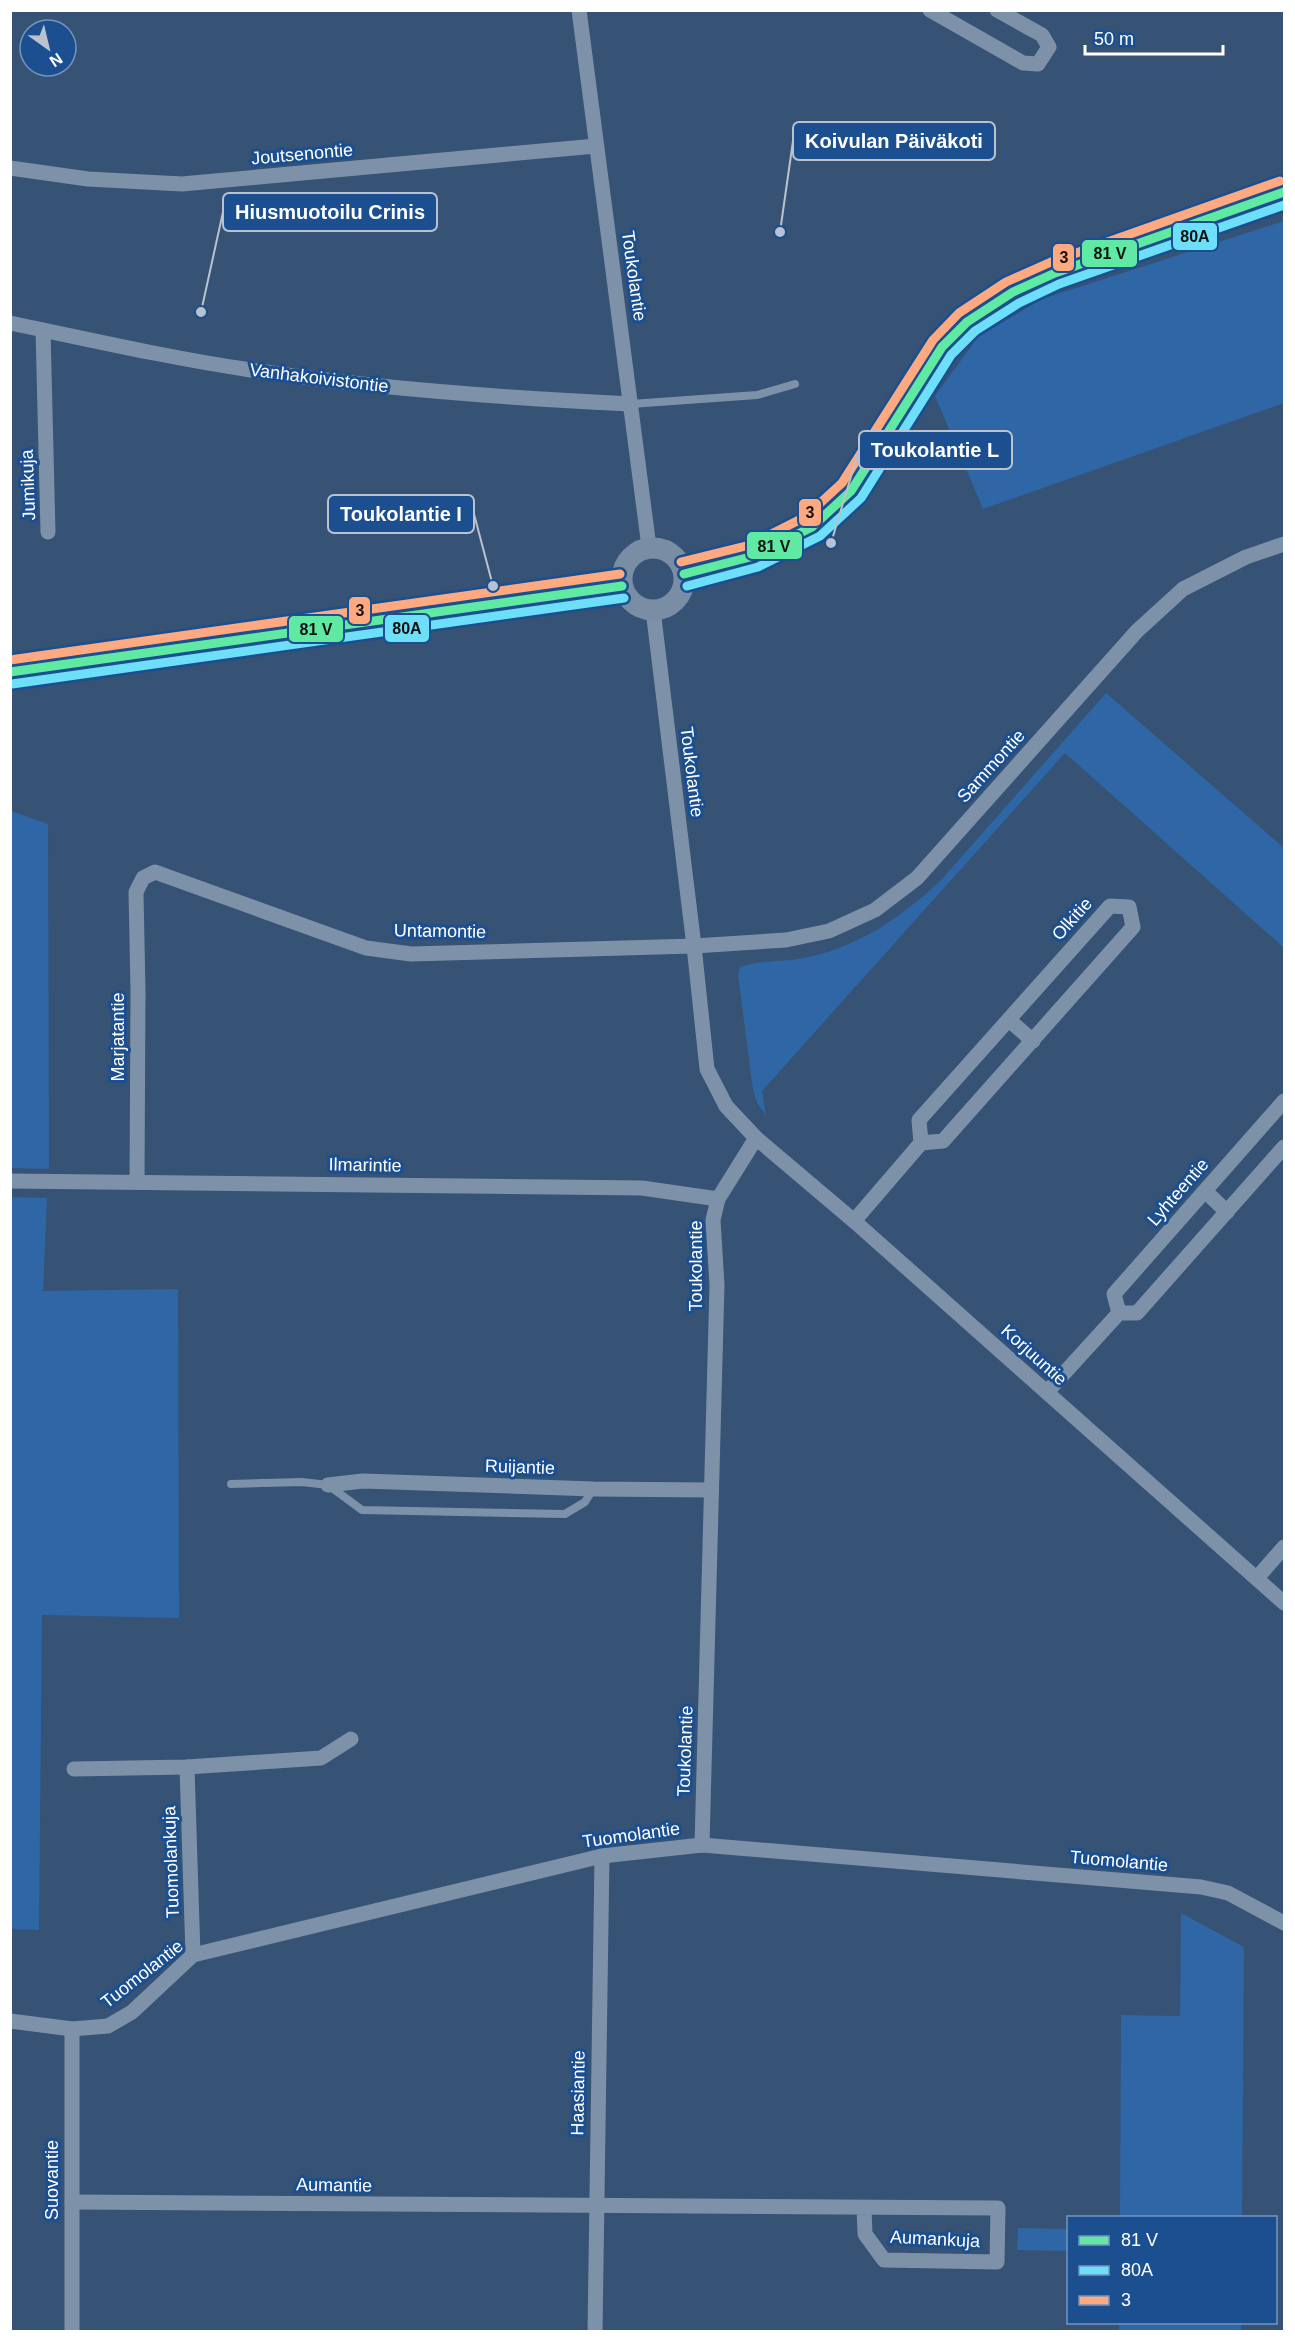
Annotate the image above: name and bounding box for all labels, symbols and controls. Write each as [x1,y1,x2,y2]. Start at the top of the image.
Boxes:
north arrow [18,18,78,78]
scale bar [1085,18,1223,56]
text: 50 m [1094,29,1134,49]
text: N [47,50,66,70]
callout: Koivulan Päiväkoti [793,122,995,160]
text: Koivulan Päiväkoti [805,130,983,152]
street label: Joutsenontie [250,140,354,168]
callout: Hiusmuotoilu Crinis [223,193,437,231]
text: Hiusmuotoilu Crinis [235,201,425,223]
line badge: 80A [1172,222,1218,251]
text: 80A [1180,228,1210,245]
street label: Toukolantie [618,230,650,322]
line badge: 81 V [1081,239,1138,268]
line badge: 3 [1052,243,1075,272]
text: 81 V [1094,245,1127,262]
text: 3 [1060,249,1069,266]
street label: Vanhakoivistontie [248,360,390,396]
callout: Toukolantie L [859,431,1012,469]
text: Toukolantie L [871,439,999,461]
street label: Jumikuja [17,448,39,521]
callout: Toukolantie I [328,495,474,533]
line badge: 3 [798,498,822,527]
text: Toukolantie I [340,503,462,525]
text: 3 [806,504,815,521]
line badge: 81 V [746,531,803,560]
text: 81 V [758,538,791,555]
line badge: 3 [348,596,371,625]
text: 3 [356,602,365,619]
line badge: 80A [384,614,430,643]
line badge: 81 V [288,615,344,643]
text: 80A [392,620,422,637]
text: 81 V [300,621,333,638]
street label: Sammontie [953,725,1029,807]
street label: Toukolantie [677,726,707,818]
street label: Olkitie [1048,894,1096,944]
street label: Untamontie [394,920,486,942]
street label: Marjatantie [108,992,128,1082]
street label: Ilmarintie [328,1154,402,1176]
street label: Lyhteentie [1143,1154,1213,1230]
street label: Toukolantie [686,1220,706,1312]
street label: Korjuuntie [997,1320,1071,1390]
street label: Ruijantie [485,1456,555,1478]
street label: Toukolantie [673,1705,697,1797]
street label: Tuomolankuja [159,1805,183,1919]
street label: Tuomolantie [581,1818,681,1852]
street label: Tuomolantie [1069,1847,1169,1875]
street label: Tuomolantie [97,1936,187,2012]
street label: Haasiantie [567,2050,589,2136]
street label: Suovantie [42,2140,62,2220]
street label: Aumantie [296,2174,372,2196]
legend [1067,2216,1277,2324]
street label: Aumankuja [890,2227,981,2251]
text: 81 V [1121,2230,1158,2250]
text: 80A [1121,2260,1153,2280]
text: 3 [1121,2290,1131,2310]

